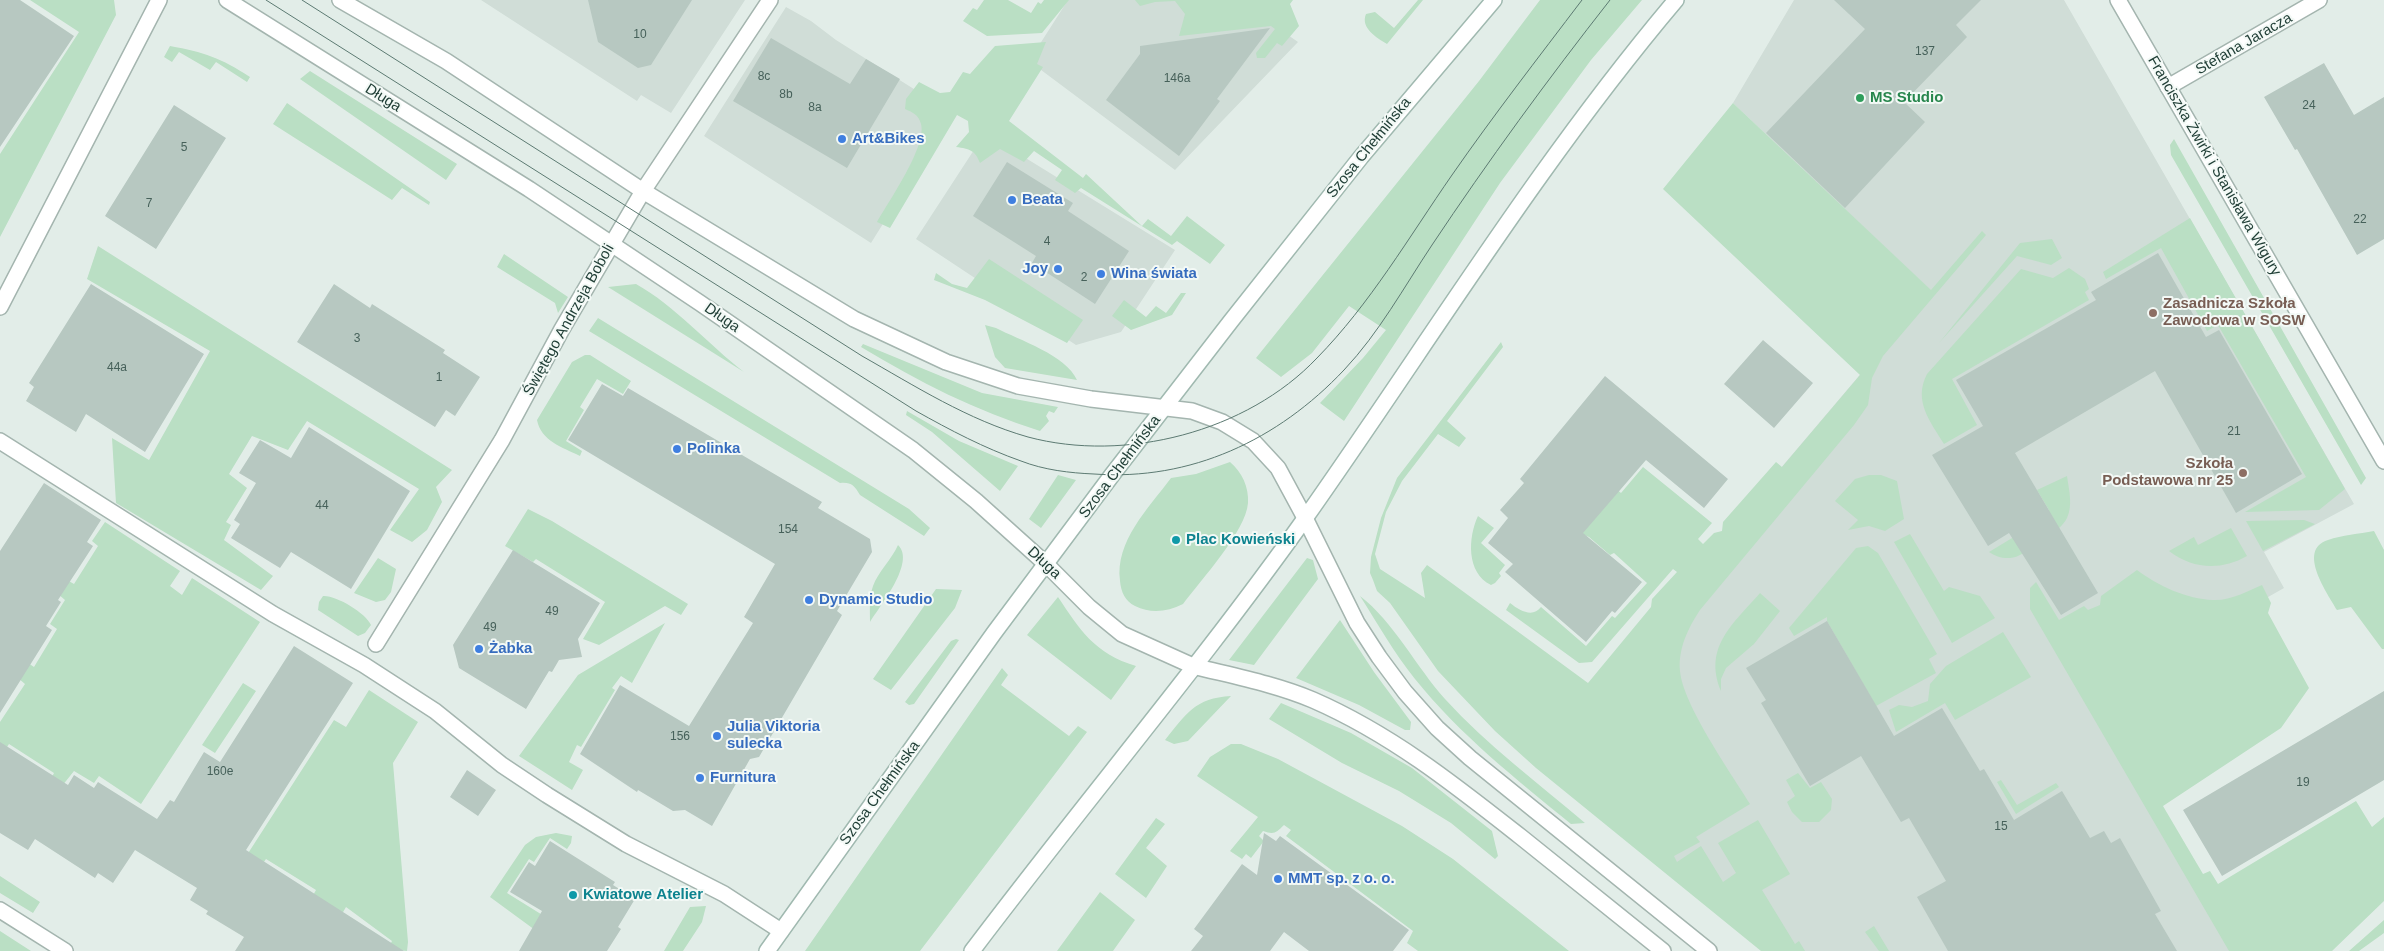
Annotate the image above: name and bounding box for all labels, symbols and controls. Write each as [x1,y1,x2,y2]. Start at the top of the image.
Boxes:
street label: Stefana Jaracza [2193,9,2295,79]
house number: 10 [633,28,647,42]
house number: 137 [1915,45,1935,59]
street label: Franciszka Żwirki i Stanisława Wigury [2143,53,2285,279]
house number: 8c [758,70,770,84]
house number: 146a [1164,72,1190,86]
street label: Długa [362,80,404,116]
house number: 8b [779,88,793,102]
place label: MS Studio [1870,89,1943,107]
marker: MS Studio [1854,92,1866,104]
street label: Szosa Chełmińska [1323,94,1415,202]
house number: 24 [2302,99,2316,113]
house number: 8a [808,101,822,115]
place label: Art&Bikes [852,130,925,148]
marker: Art&Bikes [836,133,848,145]
house number: 5 [181,141,187,155]
place label: Beata [1022,191,1063,209]
marker: Beata [1006,194,1018,206]
house number: 7 [146,197,152,211]
house number: 22 [2353,213,2367,227]
house number: 4 [1044,235,1050,249]
street label: Świętego Andrzeja Boboli [520,241,618,399]
place label: Joy [1022,260,1048,278]
marker: Joy [1052,263,1064,275]
place label: Wina świata [1111,265,1197,283]
marker: Wina świata [1095,268,1107,280]
house number: 2 [1081,271,1087,285]
place label: Zasadnicza Szkoła Zawodowa w SOSW [2163,295,2306,330]
street label: Długa [701,299,743,337]
marker: Zasadnicza Szkoła Zawodowa w SOSW [2147,307,2159,319]
house number: 3 [354,332,360,346]
house number: 44a [107,361,127,375]
house number: 1 [436,371,442,385]
street label: Szosa Chełmińska [1075,412,1165,522]
house number: 21 [2227,425,2241,439]
place label: Polinka [687,440,740,458]
marker: Polinka [671,443,683,455]
place label: Szkoła Podstawowa nr 25 [2102,455,2233,490]
marker: Szkoła Podstawowa nr 25 [2237,467,2249,479]
house number: 44 [315,499,329,513]
house number: 154 [778,523,798,537]
place label: Plac Kowieński [1186,531,1295,549]
marker: Plac Kowieński [1170,534,1182,546]
street label: Długa [1024,543,1064,583]
place label: Dynamic Studio [819,591,932,609]
marker: Dynamic Studio [803,594,815,606]
house number: 49 [545,605,559,619]
house number: 49 [483,621,497,635]
place label: Żabka [489,640,532,658]
marker: Żabka [473,643,485,655]
place label: Julia Viktoria sulecka [727,718,820,753]
house number: 156 [670,730,690,744]
marker: Julia Viktoria sulecka [711,730,723,742]
street label: Szosa Chełmińska [836,737,924,849]
house number: 160e [207,765,233,779]
place label: Furnitura [710,769,776,787]
marker: Furnitura [694,772,706,784]
house number: 19 [2296,776,2310,790]
house number: 15 [1994,820,2008,834]
place label: MMT sp. z o. o. [1288,870,1395,888]
marker: MMT sp. z o. o. [1272,873,1284,885]
place label: Kwiatowe Atelier [583,886,703,904]
marker: Kwiatowe Atelier [567,889,579,901]

